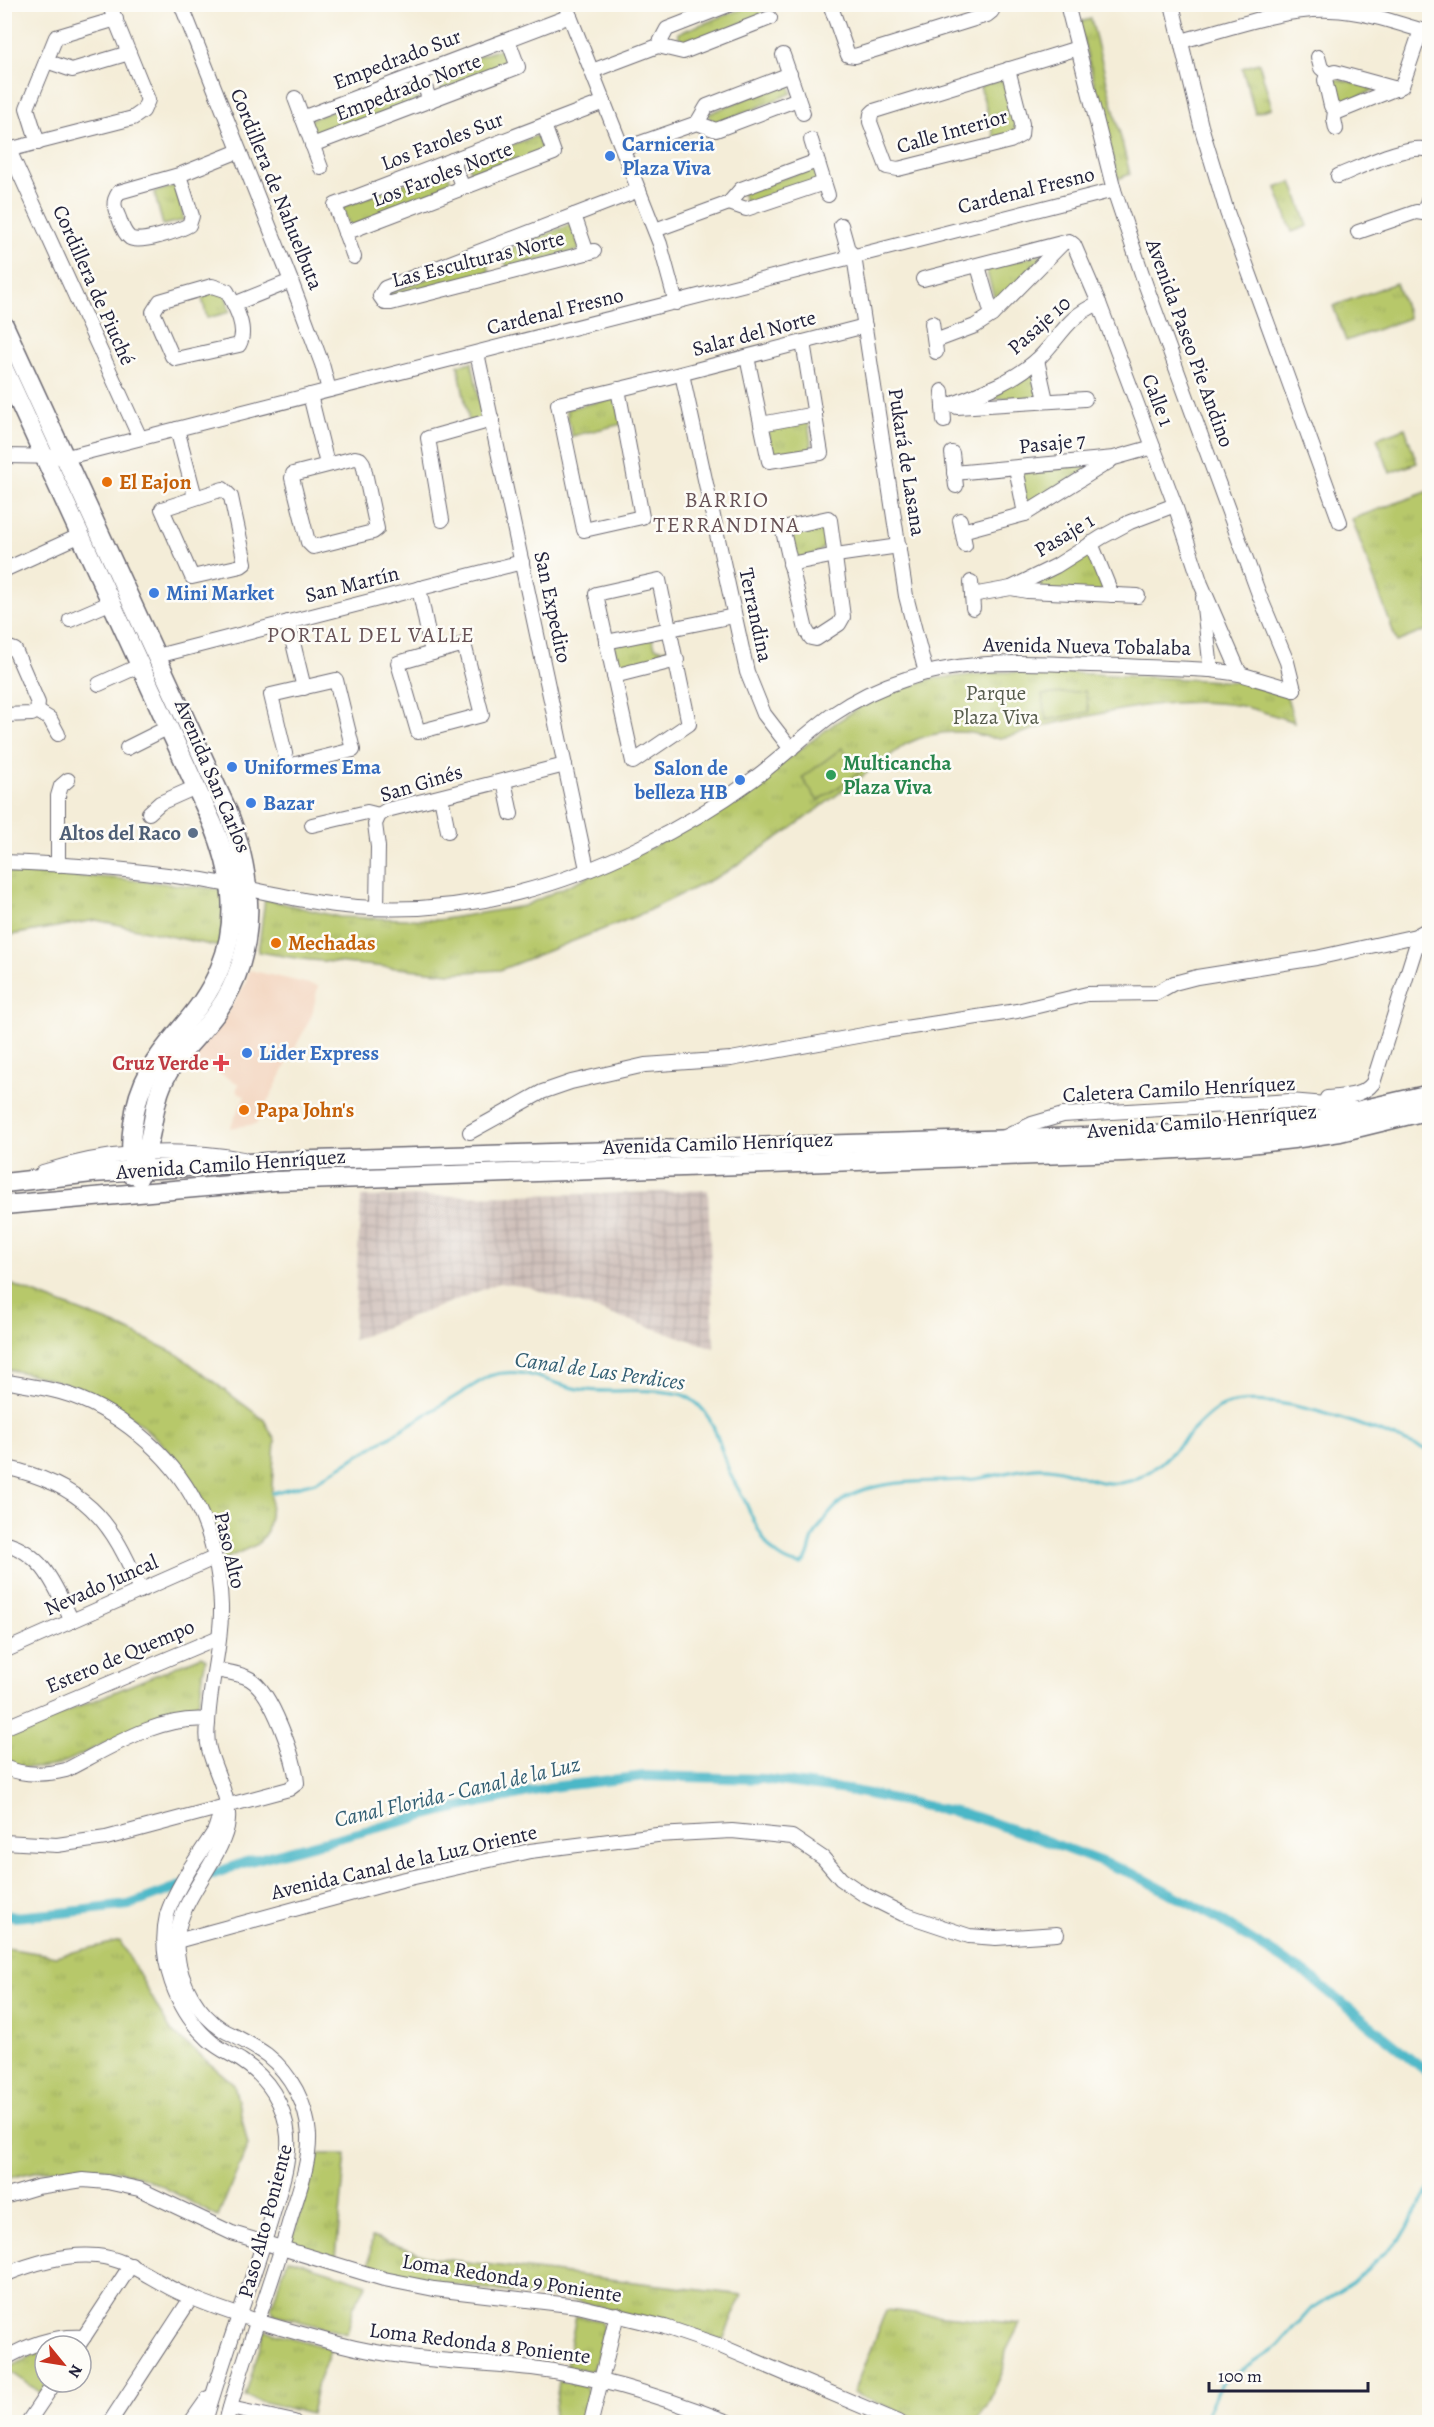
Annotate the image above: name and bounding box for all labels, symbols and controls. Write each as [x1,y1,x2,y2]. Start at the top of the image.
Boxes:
street label: Empedrado Sur [329,22,465,96]
street label: Empedrado Norte [331,46,485,128]
street label: Cordillera de Nahuelbuta [224,84,330,294]
street label: Calle Interior [893,102,1011,160]
street label: Los Faroles Sur [377,105,507,177]
place label: Carniceria Plaza Viva [622,130,716,182]
street label: Los Faroles Norte [368,134,516,214]
marker: Carniceria Plaza Viva [603,149,617,163]
street label: Cardenal Fresno [955,159,1097,221]
street label: Cordillera de Piuché [46,200,142,370]
street label: Las Esculturas Norte [389,224,567,294]
street label: Avenida Paseo Pie Andino [1139,234,1241,451]
street label: Cardenal Fresno [484,280,626,342]
street label: Pasaje 10 [1001,289,1077,361]
street label: Salar del Norte [689,303,819,363]
street label: Calle 1 [1135,370,1181,430]
street label: Pukará de Lasana [881,386,933,538]
street label: Pasaje 7 [1017,426,1087,460]
place label: El Eajon [119,468,192,496]
marker: El Eajon [100,475,114,489]
district label: BARRIO TERRANDINA [653,485,801,540]
street label: Pasaje 1 [1029,506,1099,564]
street label: San Expedito [527,549,579,665]
street label: San Martín [302,559,402,609]
street label: Terrandina [732,565,780,665]
place label: Mini Market [166,579,275,607]
marker: Mini Market [147,586,161,600]
district label: PORTAL DEL VALLE [267,620,475,650]
street label: Avenida Nueva Tobalaba [982,630,1192,662]
park label: Parque Plaza Viva [953,679,1040,731]
street label: Avenida San Carlos [168,694,258,857]
place label: Multicancha Plaza Viva [843,749,953,801]
place label: Uniformes Ema [244,753,382,781]
place label: Salon de belleza HB [634,754,728,806]
street label: San Ginés [376,757,466,809]
marker: Uniformes Ema [225,760,239,774]
marker: Multicancha Plaza Viva [824,768,838,782]
marker: Salon de belleza HB [733,773,747,787]
place label: Bazar [263,789,315,817]
marker: Bazar [244,796,258,810]
place label: Altos del Raco [58,819,181,847]
marker: Altos del Raco [186,826,200,840]
place label: Mechadas [288,929,376,957]
marker: Mechadas [269,936,283,950]
place label: Lider Express [259,1039,379,1067]
marker: Lider Express [240,1046,254,1060]
place label: Cruz Verde [112,1049,209,1077]
marker: Cruz Verde [214,1056,228,1070]
street label: Caletera Camilo Henríquez [1062,1069,1296,1109]
place label: Papa John's [256,1096,354,1124]
street label: Avenida Camilo Henríquez [1085,1097,1318,1145]
marker: Papa John's [237,1103,251,1117]
street label: Avenida Camilo Henríquez [601,1125,834,1161]
street label: Avenida Camilo Henríquez [114,1142,347,1186]
water label: Canal de Las Perdices [513,1344,688,1398]
street label: Paso Alto [208,1509,252,1591]
street label: Nevado Juncal [40,1548,162,1622]
street label: Estero de Quempo [41,1612,199,1700]
water label: Canal Florida - Canal de la Luz [331,1749,583,1835]
street label: Avenida Canal de la Luz Oriente [267,1818,540,1906]
street label: Paso Alto Poniente [231,2141,299,2301]
street label: Loma Redonda 9 Poniente [400,2247,624,2309]
street label: Loma Redonda 8 Poniente [368,2316,592,2370]
north arrow [33,2334,93,2394]
scale bar [1209,2355,1368,2393]
text: N [63,2360,88,2382]
text: 100 m [1218,2364,1262,2388]

